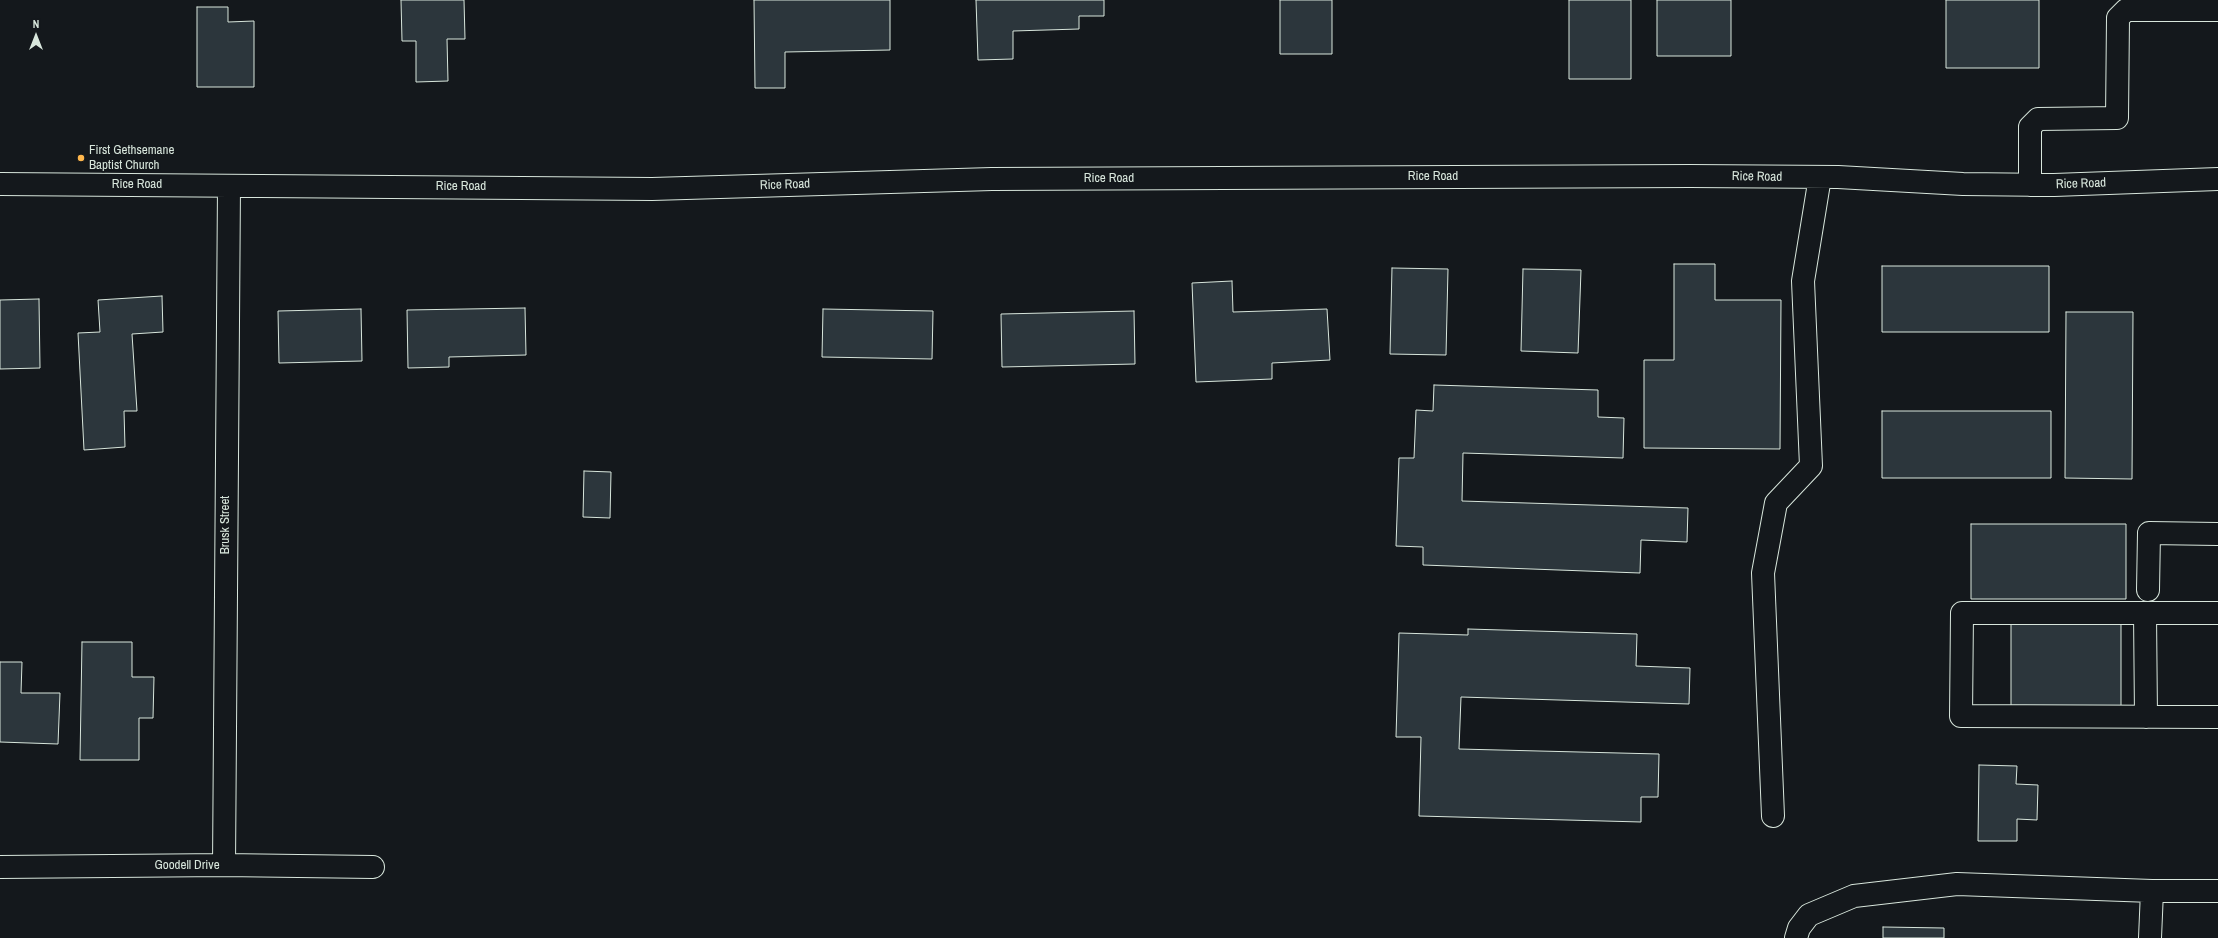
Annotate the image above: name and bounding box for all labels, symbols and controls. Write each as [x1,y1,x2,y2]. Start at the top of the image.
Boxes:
north arrow [16,16,56,56]
text: N [33,17,39,31]
place label: First Gethsemane Baptist Church [89,143,174,174]
marker: First Gethsemane Baptist Church [76,153,86,163]
street label: Rice Road [1408,169,1458,185]
street label: Rice Road [1732,169,1782,185]
street label: Rice Road [1084,171,1134,187]
street label: Rice Road [2056,175,2106,193]
street label: Rice Road [760,176,810,194]
street label: Rice Road [112,177,162,193]
street label: Rice Road [436,179,486,195]
street label: Brusk Street [218,496,234,554]
street label: Goodell Drive [154,858,220,874]

